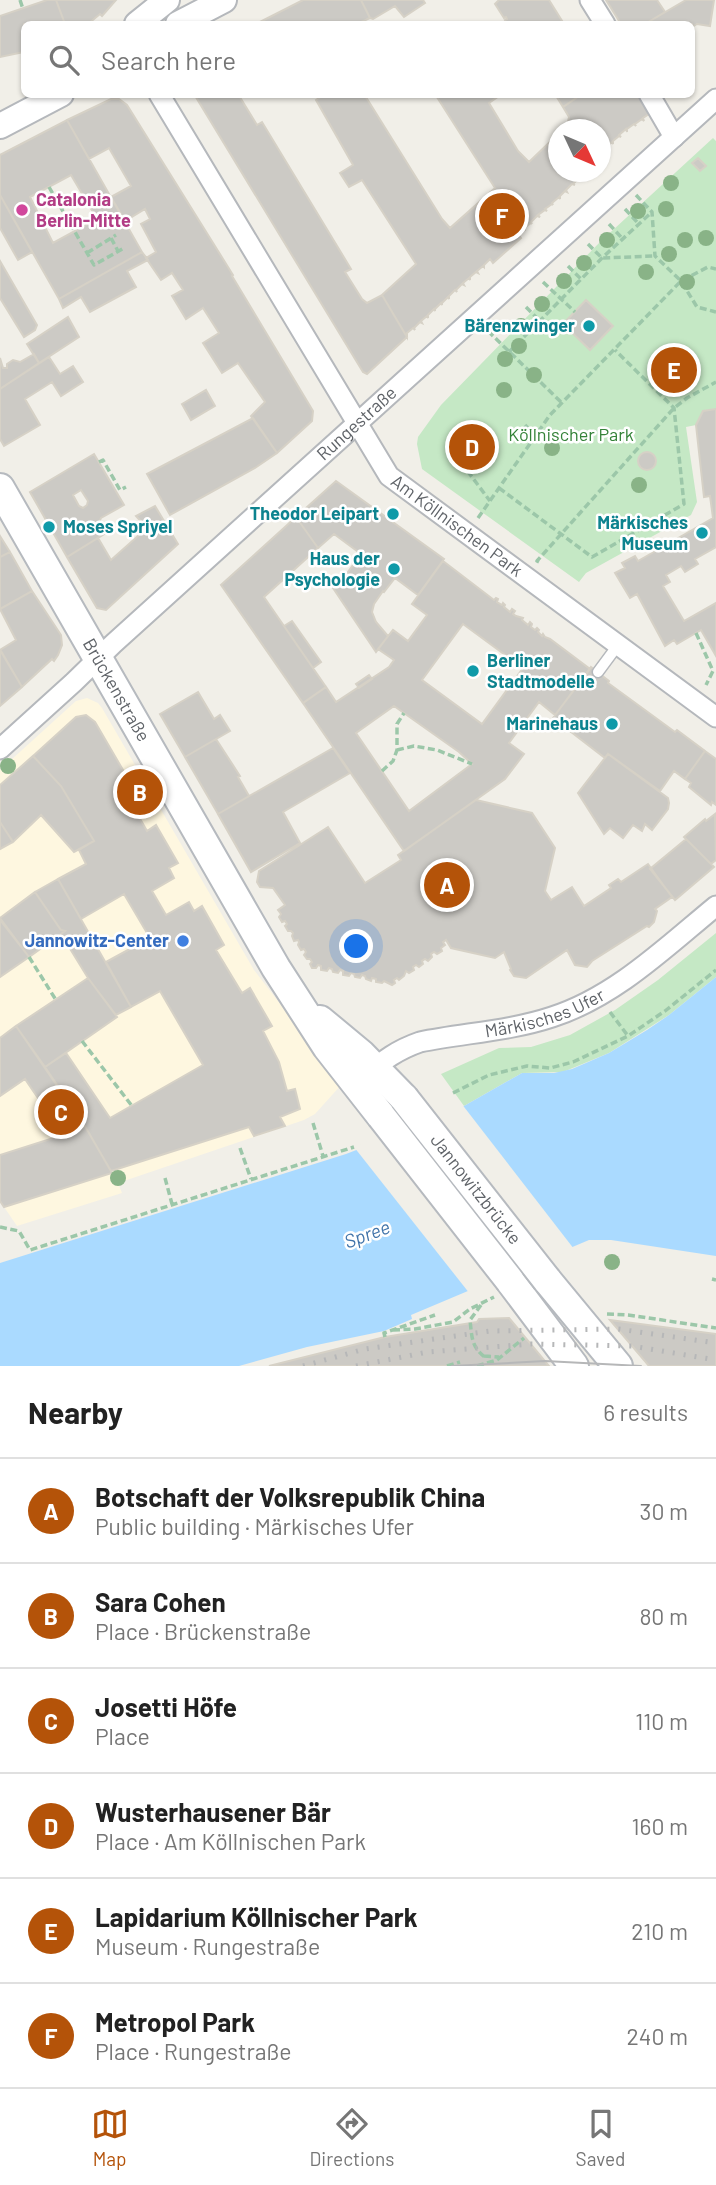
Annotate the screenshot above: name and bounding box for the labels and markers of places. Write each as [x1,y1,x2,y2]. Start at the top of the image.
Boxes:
place label: Catalonia Berlin-Mitte [36,188,131,231]
pin: F [479,190,525,242]
marker: Catalonia Berlin-Mitte [14,202,30,218]
place label: Bärenzwinger [465,314,575,336]
marker: Bärenzwinger [581,318,597,334]
pin: E [651,344,697,396]
pin: D [449,421,495,473]
place label: Theodor Leipart [250,502,379,524]
marker: Theodor Leipart [385,506,401,522]
place label: Märkisches Museum [597,511,688,554]
place label: Moses Spriyel [63,515,172,537]
marker: Moses Spriyel [41,519,57,535]
marker: Märkisches Museum [694,525,710,541]
place label: Haus der Psychologie [284,547,380,590]
marker: Haus der Psychologie [386,561,402,577]
place label: Berliner Stadtmodelle [487,649,595,692]
marker: Berliner Stadtmodelle [465,663,481,679]
place label: Marinehaus [506,712,598,734]
marker: Marinehaus [604,716,620,732]
pin: B [117,766,163,818]
pin: A [424,859,470,911]
place label: Jannowitz-Center [25,929,169,951]
marker: Jannowitz-Center [175,933,191,949]
pin: C [38,1086,84,1138]

